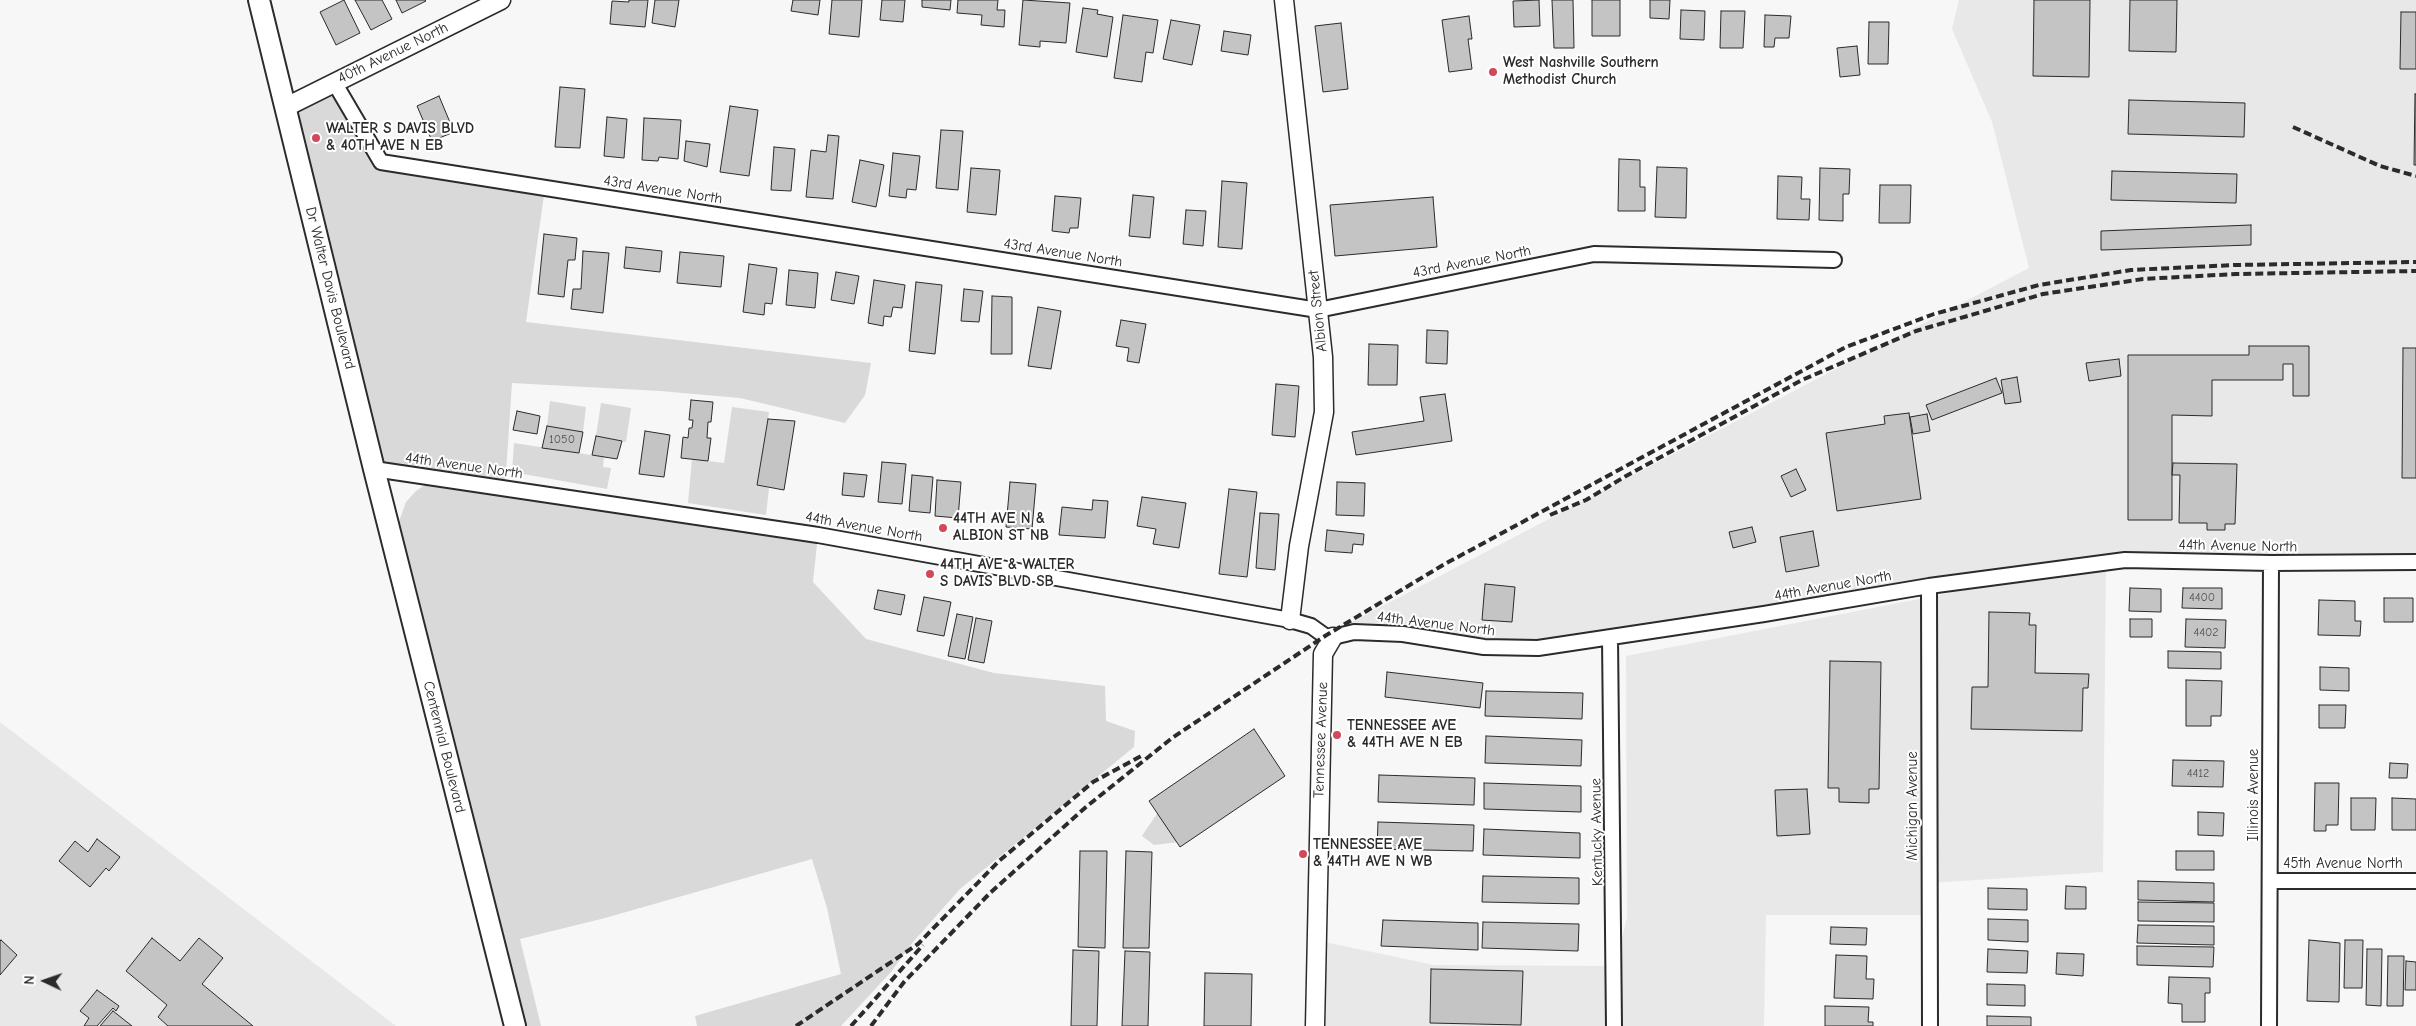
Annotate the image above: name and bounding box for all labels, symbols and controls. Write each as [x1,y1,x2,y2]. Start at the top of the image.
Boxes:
street label: 40th Avenue North [335,18,451,88]
place label: West Nashville Southern Methodist Church [1503,54,1659,89]
marker: West Nashville Southern Methodist Church [1487,66,1499,78]
place label: WALTER S DAVIS BLVD & 40TH AVE N EB [326,120,474,155]
marker: WALTER S DAVIS BLVD & 40TH AVE N EB [310,132,322,144]
street label: 43rd Avenue North [602,172,724,208]
street label: Dr Walter Davis Boulevard [301,205,359,371]
street label: 43rd Avenue North [1002,235,1124,271]
street label: 43rd Avenue North [1411,242,1533,282]
street label: Albion Street [1305,269,1331,353]
house number: 1050 [549,433,575,447]
street label: 44th Avenue North [404,449,524,483]
street label: 44th Avenue North [804,508,924,546]
place label: 44TH AVE N & ALBION ST NB [953,510,1049,545]
marker: 44TH AVE N & ALBION ST NB [937,522,949,534]
street label: 44th Avenue North [2179,536,2297,556]
place label: 44TH AVE & WALTER S DAVIS BLVD SB [940,556,1074,591]
street label: 44th Avenue North [1773,567,1893,605]
marker: 44TH AVE & WALTER S DAVIS BLVD SB [924,568,936,580]
house number: 4400 [2189,591,2215,605]
street label: 44th Avenue North [1376,608,1496,640]
house number: 4402 [2193,626,2219,640]
street label: Centennial Boulevard [419,679,469,815]
street label: Tennessee Avenue [1310,682,1332,798]
place label: TENNESSEE AVE & 44TH AVE N EB [1347,717,1463,752]
marker: TENNESSEE AVE & 44TH AVE N EB [1331,729,1343,741]
street label: Illinois Avenue [2245,749,2263,841]
street label: Michigan Avenue [1904,751,1922,861]
house number: 4412 [2187,767,2209,781]
street label: Kentucky Avenue [1587,778,1607,886]
place label: TENNESSEE AVE & 44TH AVE N WB [1313,836,1432,871]
marker: TENNESSEE AVE & 44TH AVE N WB [1297,848,1309,860]
street label: 45th Avenue North [2283,855,2403,873]
north arrow [20,956,70,1006]
text: N [21,975,38,985]

